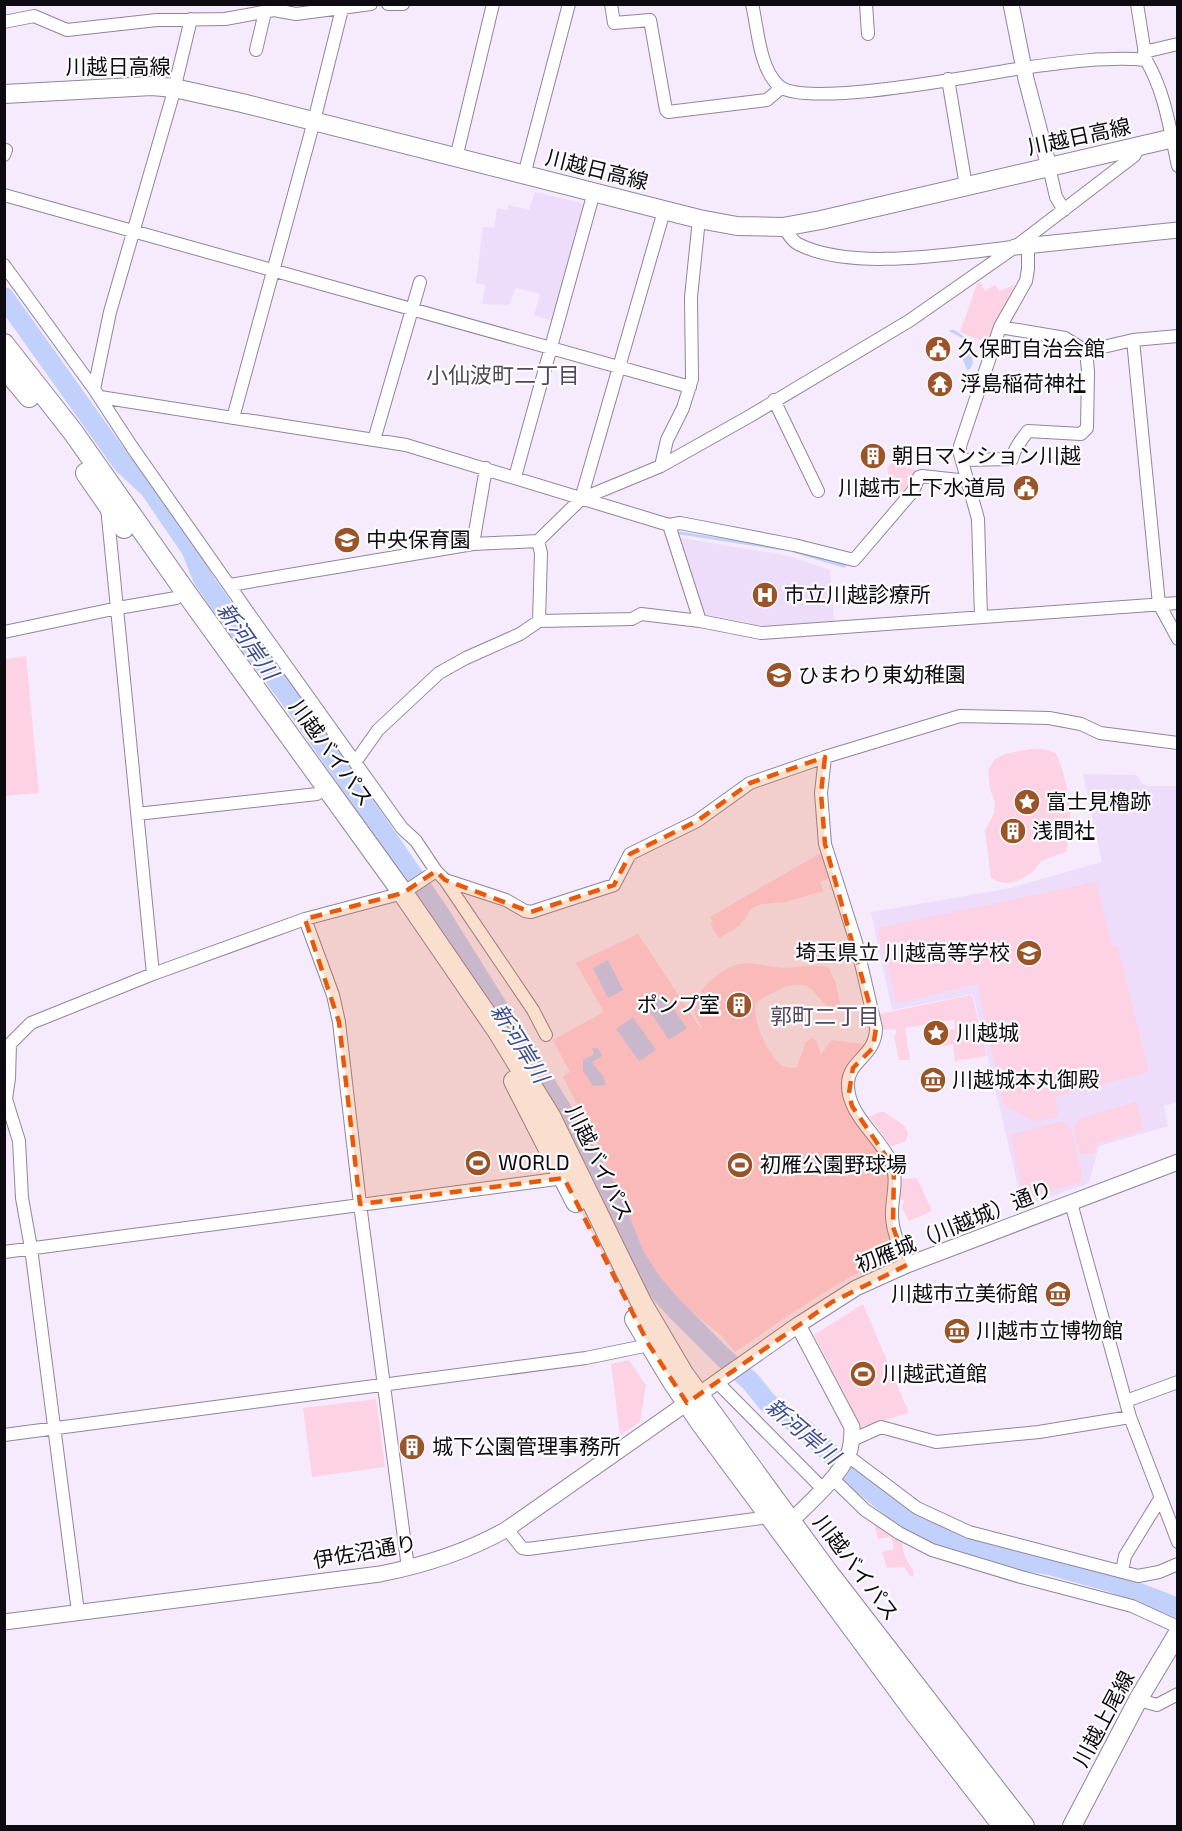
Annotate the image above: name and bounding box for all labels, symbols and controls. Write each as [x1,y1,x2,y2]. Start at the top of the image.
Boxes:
street label: 川越日高線 [66,53,171,78]
street label: 川越日高線 [1025,112,1133,159]
street label: 川越日高線 [543,144,651,193]
public building icon: 久保町自治会館 [923,334,953,364]
place label: 久保町自治会館 [958,335,1105,360]
district label: 小仙波町二丁目 [426,361,580,387]
temple icon: 浮島稲荷神社 [925,369,955,399]
place label: 浮島稲荷神社 [960,370,1086,395]
building icon: 朝日マンション川越 [858,441,888,471]
place label: 朝日マンション川越 [892,442,1081,467]
public building icon: 川越市上下水道局 [1011,473,1041,503]
place label: 川越市上下水道局 [838,474,1006,499]
school or university icon: 中央保育園 [332,525,362,555]
place label: 中央保育園 [366,526,471,551]
hospital icon: 市立川越診療所 [750,580,780,610]
place label: 市立川越診療所 [784,581,931,606]
water label: 新河岸川 [213,597,286,686]
school or university icon: ひまわり東幼稚園 [764,660,794,690]
place label: ひまわり東幼稚園 [798,661,966,686]
street label: 川越バイパス [285,694,379,810]
place icon: 富士見櫓跡 [1012,787,1042,817]
place label: 富士見櫓跡 [1046,788,1151,813]
building icon: 浅間社 [998,816,1028,846]
place label: 浅間社 [1032,817,1095,842]
school or university icon: 埼玉県立 川越高等学校 [1014,938,1044,968]
place label: 埼玉県立 川越高等学校 [795,939,1010,964]
building icon: ポンプ室 [724,990,754,1020]
place label: ポンプ室 [637,991,720,1016]
water label: 新河岸川 [487,998,556,1088]
district label: 郭町二丁目 [770,1002,880,1028]
place icon: 川越城 [921,1018,951,1048]
place label: 川越城 [956,1019,1019,1044]
museum icon: 川越城本丸御殿 [918,1065,948,1095]
place label: 川越城本丸御殿 [952,1066,1099,1091]
street label: 川越バイパス [562,1100,639,1224]
sports icon: WORLD [463,1148,493,1178]
place label: WORLD [498,1149,570,1174]
sports icon: 初雁公園野球場 [725,1150,755,1180]
place label: 初雁公園野球場 [760,1151,907,1176]
street label: 初雁城（川越城）通り [851,1175,1055,1277]
museum icon: 川越市立美術館 [1043,1279,1073,1309]
place label: 川越市立美術館 [891,1280,1038,1305]
museum icon: 川越市立博物館 [942,1316,972,1346]
place label: 川越市立博物館 [976,1317,1123,1342]
sports icon: 川越武道館 [848,1359,878,1389]
place label: 川越武道館 [882,1360,987,1385]
water label: 新河岸川 [762,1392,847,1470]
building icon: 城下公園管理事務所 [397,1432,427,1462]
place label: 城下公園管理事務所 [432,1433,621,1458]
street label: 川越バイパス [809,1509,905,1625]
street label: 伊佐沼通り [311,1529,419,1572]
street label: 川越上尾線 [1067,1666,1138,1771]

